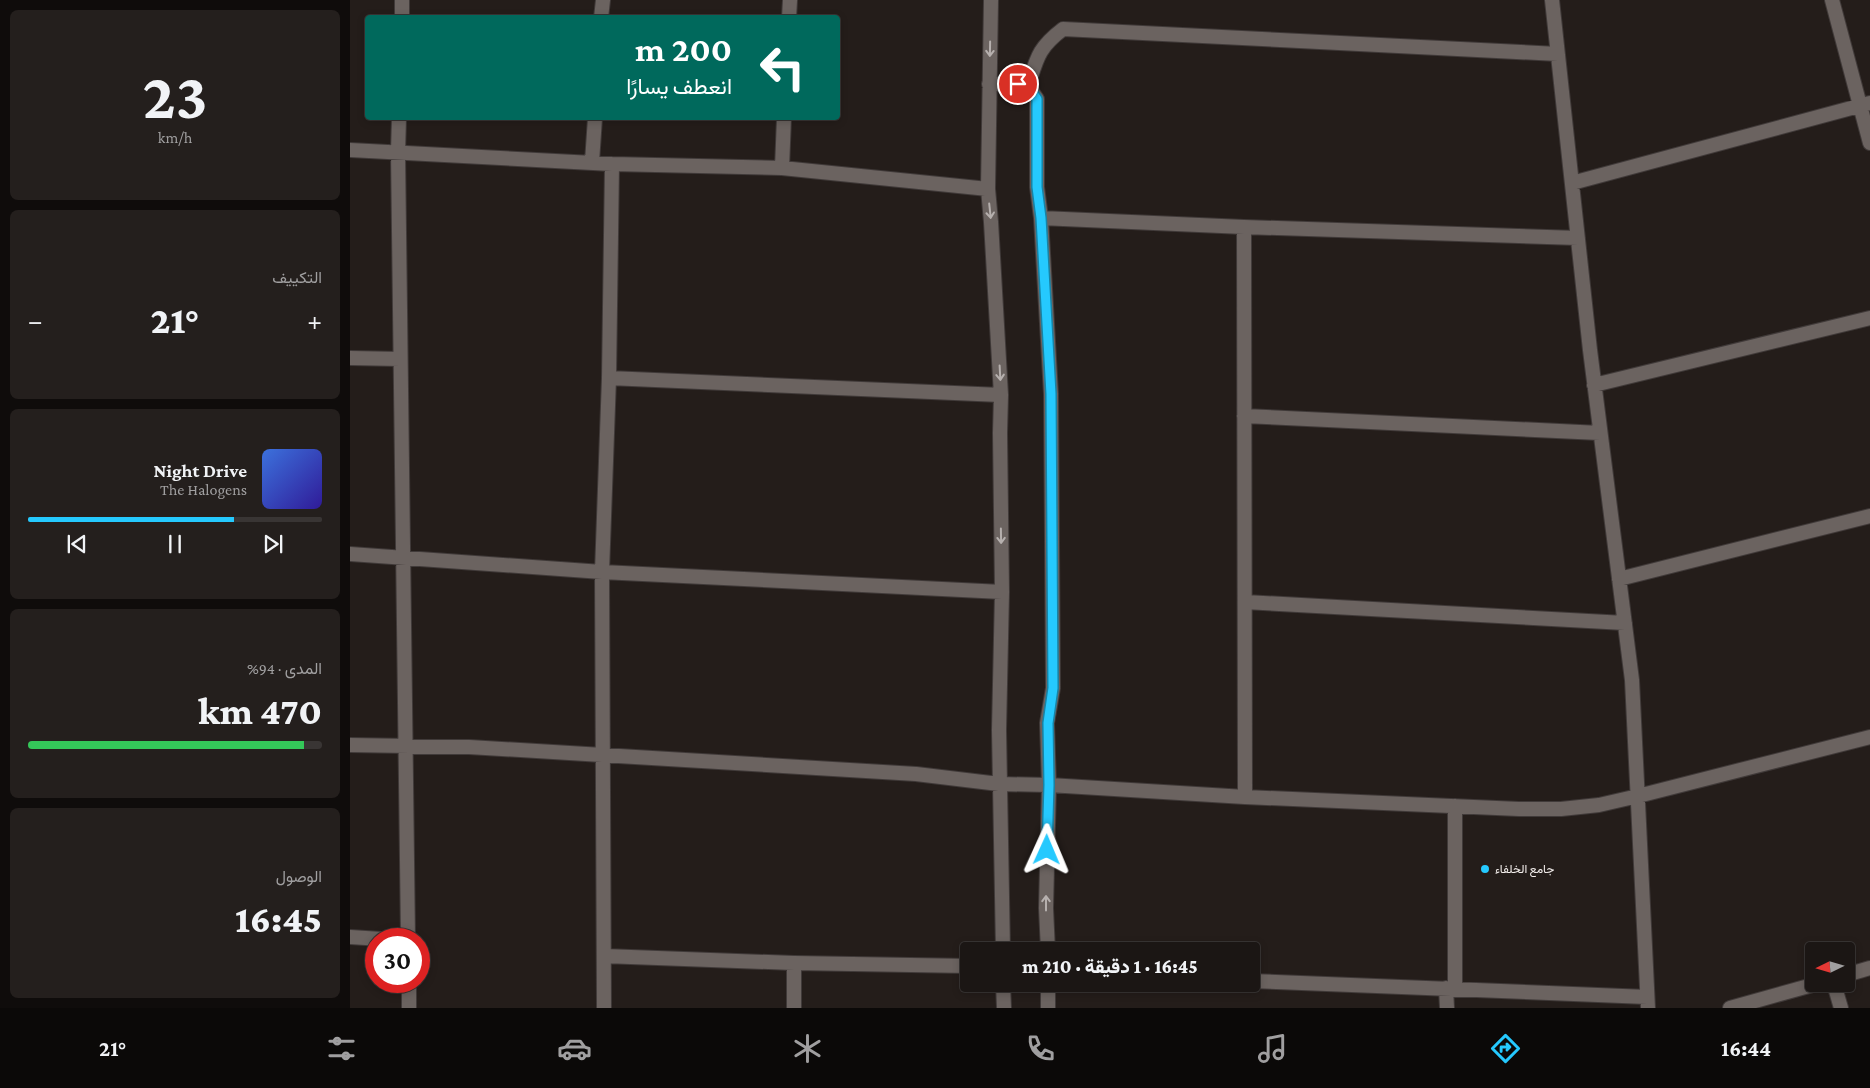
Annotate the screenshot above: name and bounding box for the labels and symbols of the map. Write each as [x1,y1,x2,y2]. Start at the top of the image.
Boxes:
one-way arrow [985,40,995,56]
pin [997,63,1039,105]
one-way arrow [985,203,995,219]
one-way arrow [996,365,1005,381]
one-way arrow [997,527,1006,543]
position arrow [1020,823,1072,875]
place label: جامع الخلفاء [1495,862,1554,878]
marker: جامع الخلفاء [1479,863,1491,875]
one-way arrow [1041,895,1051,911]
speed limit sign: 30 [365,928,430,993]
north arrow [1805,942,1855,992]

